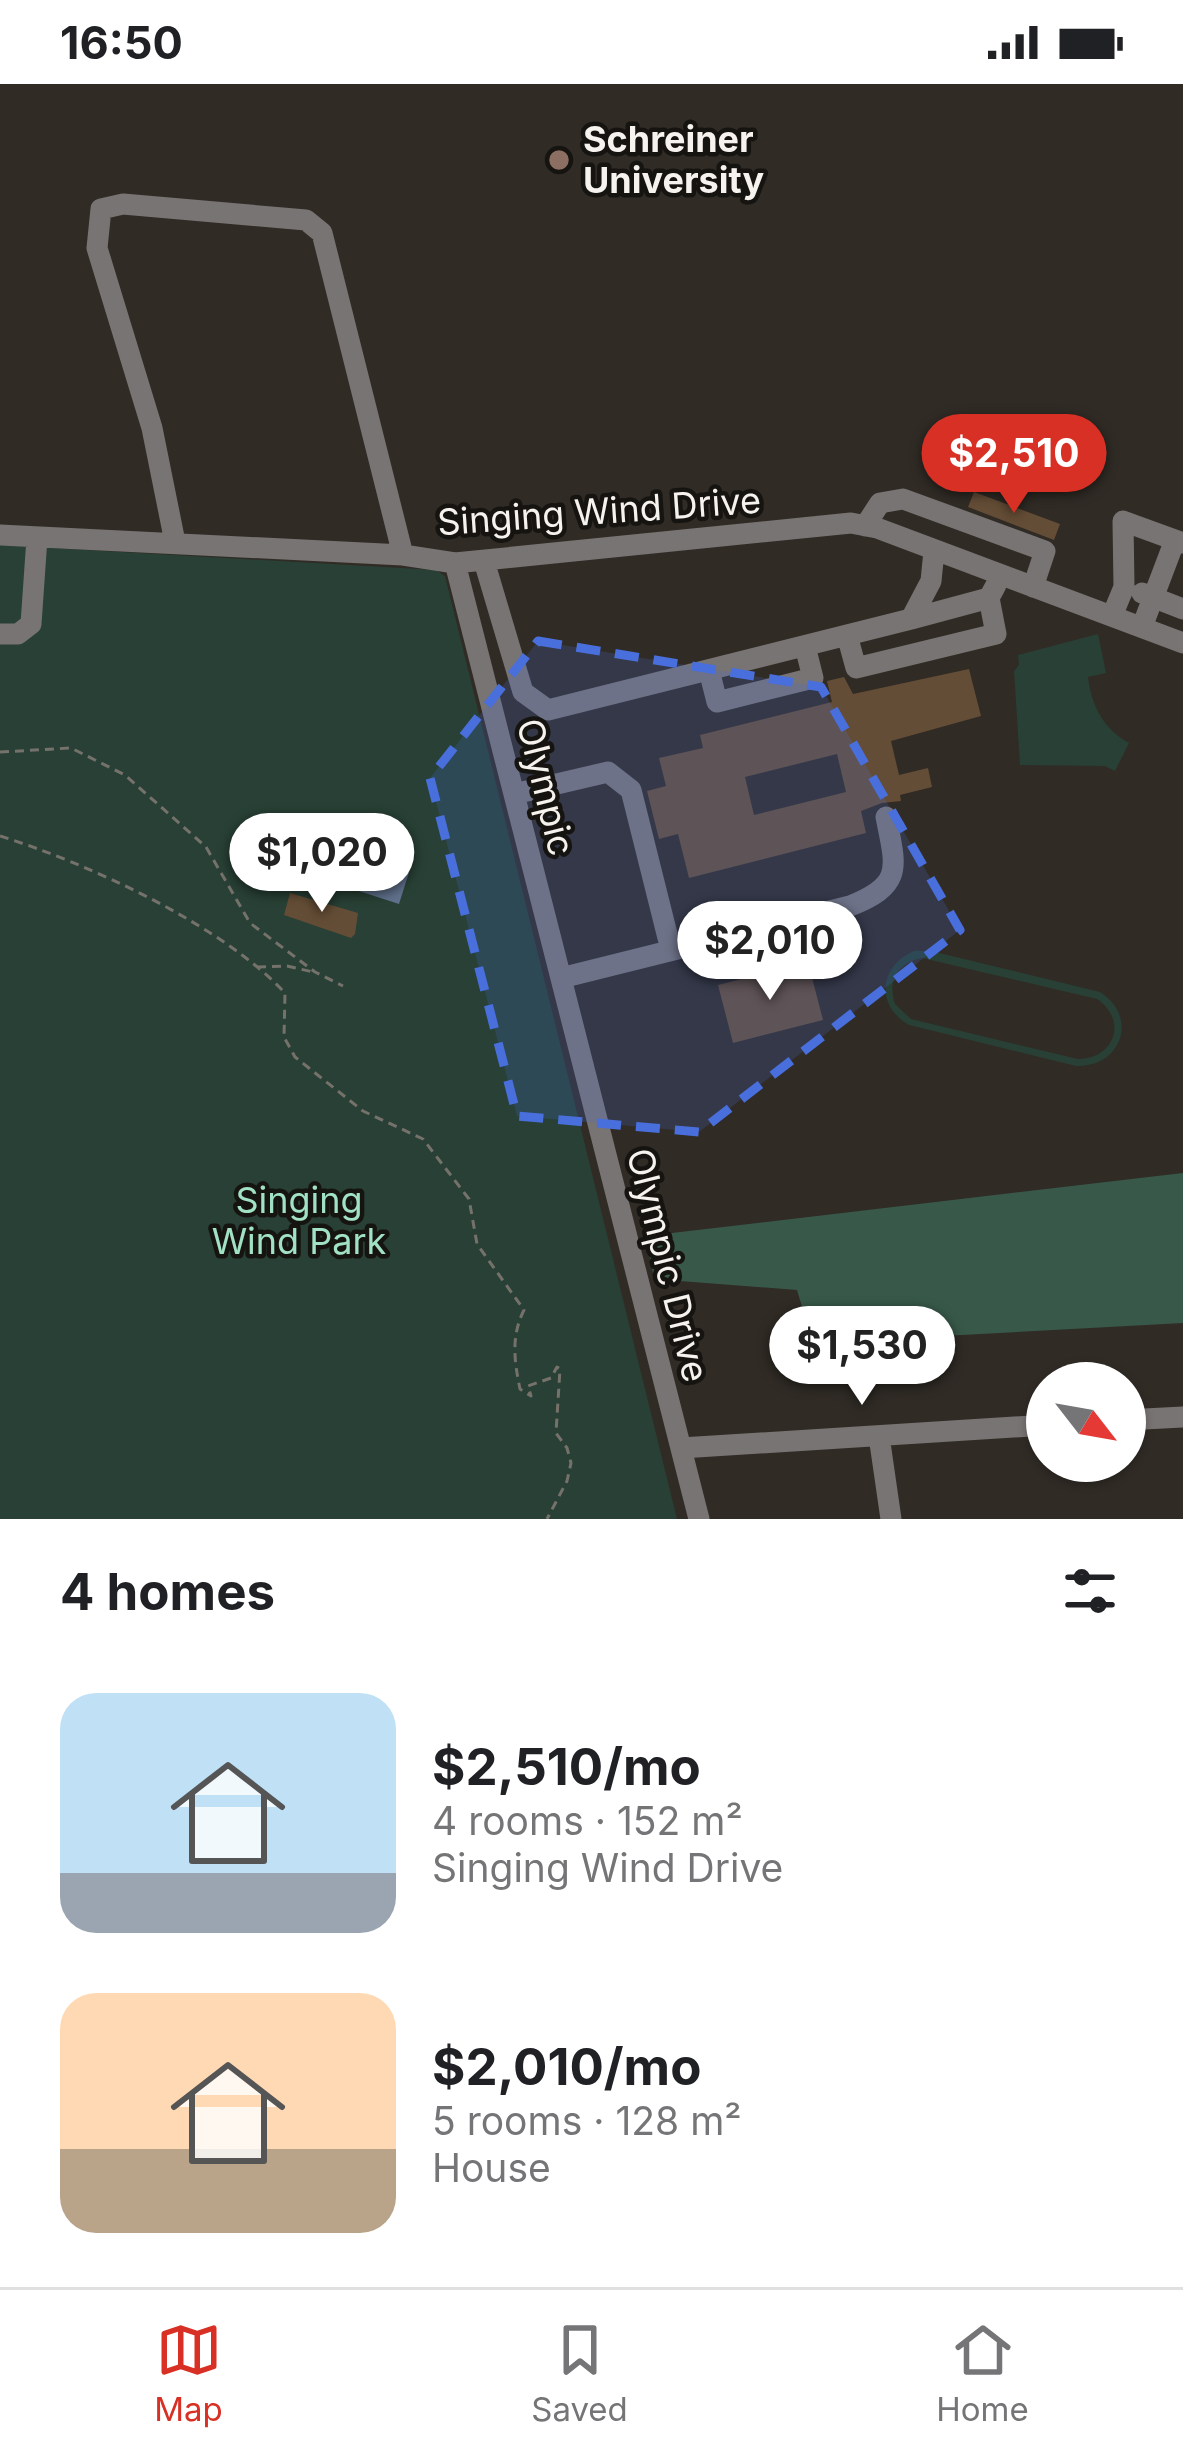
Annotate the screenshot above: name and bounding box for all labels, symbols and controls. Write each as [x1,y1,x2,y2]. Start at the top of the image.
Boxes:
text: 16:50 [60,15,183,70]
place label: Schreiner University [583,117,764,202]
marker: Schreiner University [546,147,572,173]
pin: $2,510 [916,414,1112,516]
text: $2,510 [949,429,1079,476]
street label: Singing Wind Drive [436,478,762,544]
street label: Olympic [508,714,584,860]
pin: $1,020 [224,813,420,915]
text: $1,020 [256,828,388,875]
pin: $2,010 [672,901,868,1003]
text: $2,010 [704,916,836,963]
street label: Olympic Drive [618,1144,718,1386]
park label: Singing Wind Park [212,1178,387,1263]
pin: $1,530 [764,1306,960,1408]
text: $1,530 [796,1321,928,1368]
north arrow [1026,1362,1146,1482]
map controls [1026,1362,1146,1482]
icon: filters [1057,1558,1123,1624]
text: 4 homes [60,1561,275,1622]
text: $2,510/mo [432,1736,701,1797]
icon: home [156,1741,300,1885]
text: 4 rooms · 152 m² [432,1797,743,1844]
text: Singing Wind Drive [432,1844,783,1891]
text: $2,010/mo [432,2036,701,2097]
icon: home [156,2041,300,2185]
text: 5 rooms · 128 m² [432,2097,742,2144]
text: House [432,2144,551,2191]
tab: Map [154,2317,223,2429]
tab: Saved [531,2317,628,2429]
tab: Home [936,2317,1029,2429]

